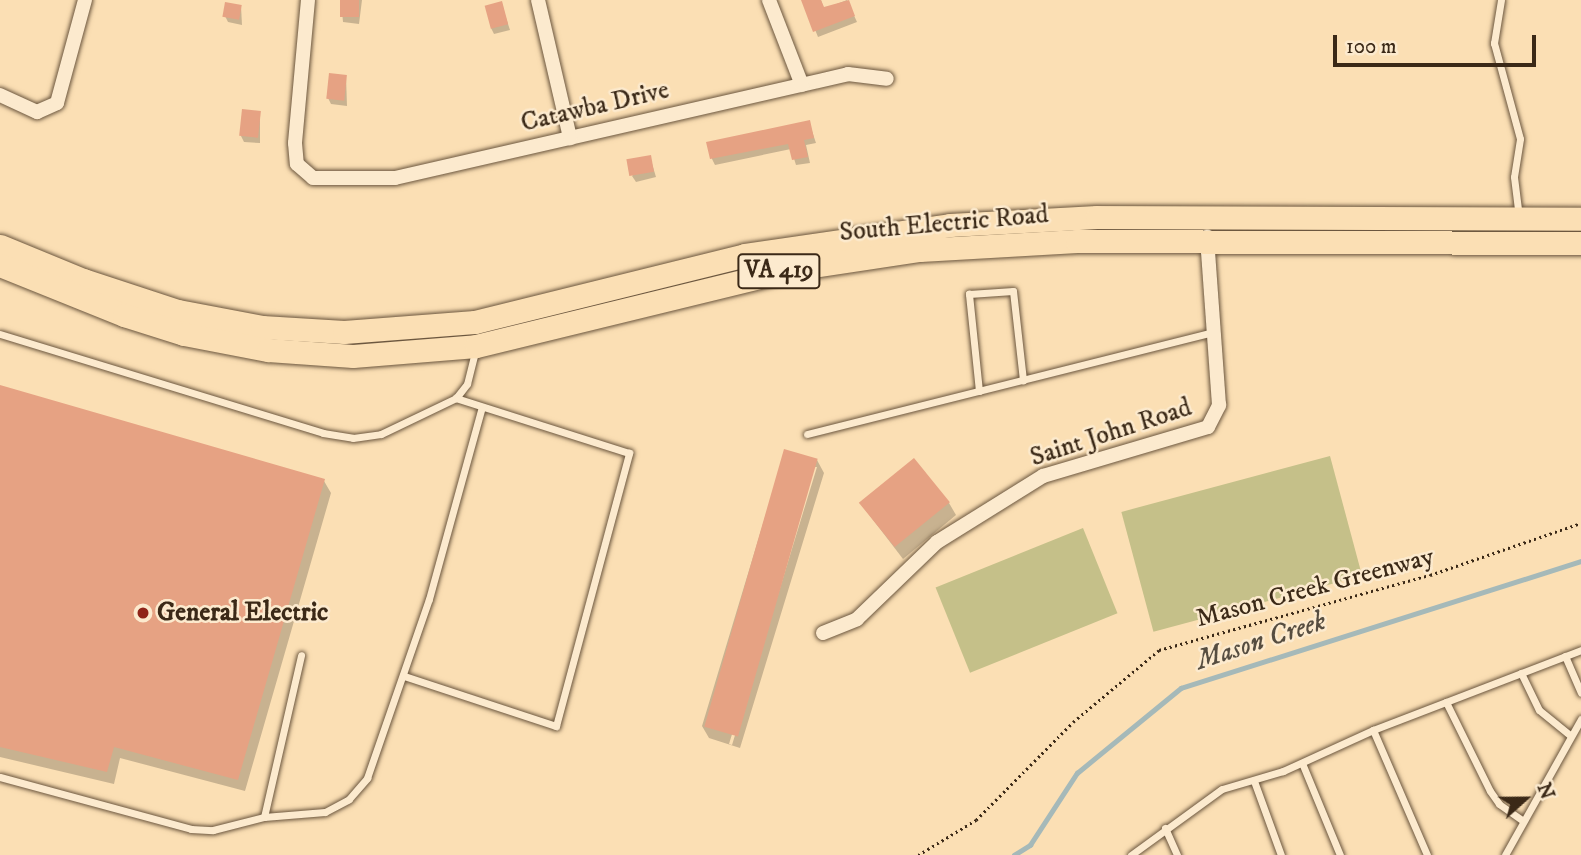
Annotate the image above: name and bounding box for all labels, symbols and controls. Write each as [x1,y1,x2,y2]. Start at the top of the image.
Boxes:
scale bar [1336,21,1539,65]
text: 100 m [1346,34,1397,60]
street label: Catawba Drive [518,75,672,139]
street label: South Electric Road [838,199,1050,249]
road number: VA 419 [737,250,821,292]
street label: Saint John Road [1026,392,1196,474]
street label: Mason Creek Greenway [1193,541,1437,635]
place label: General Electric [157,597,328,629]
water label: Mason Creek [1192,604,1330,678]
marker: General Electric [135,605,151,621]
north arrow [1490,764,1560,834]
text: N [1532,780,1559,803]

